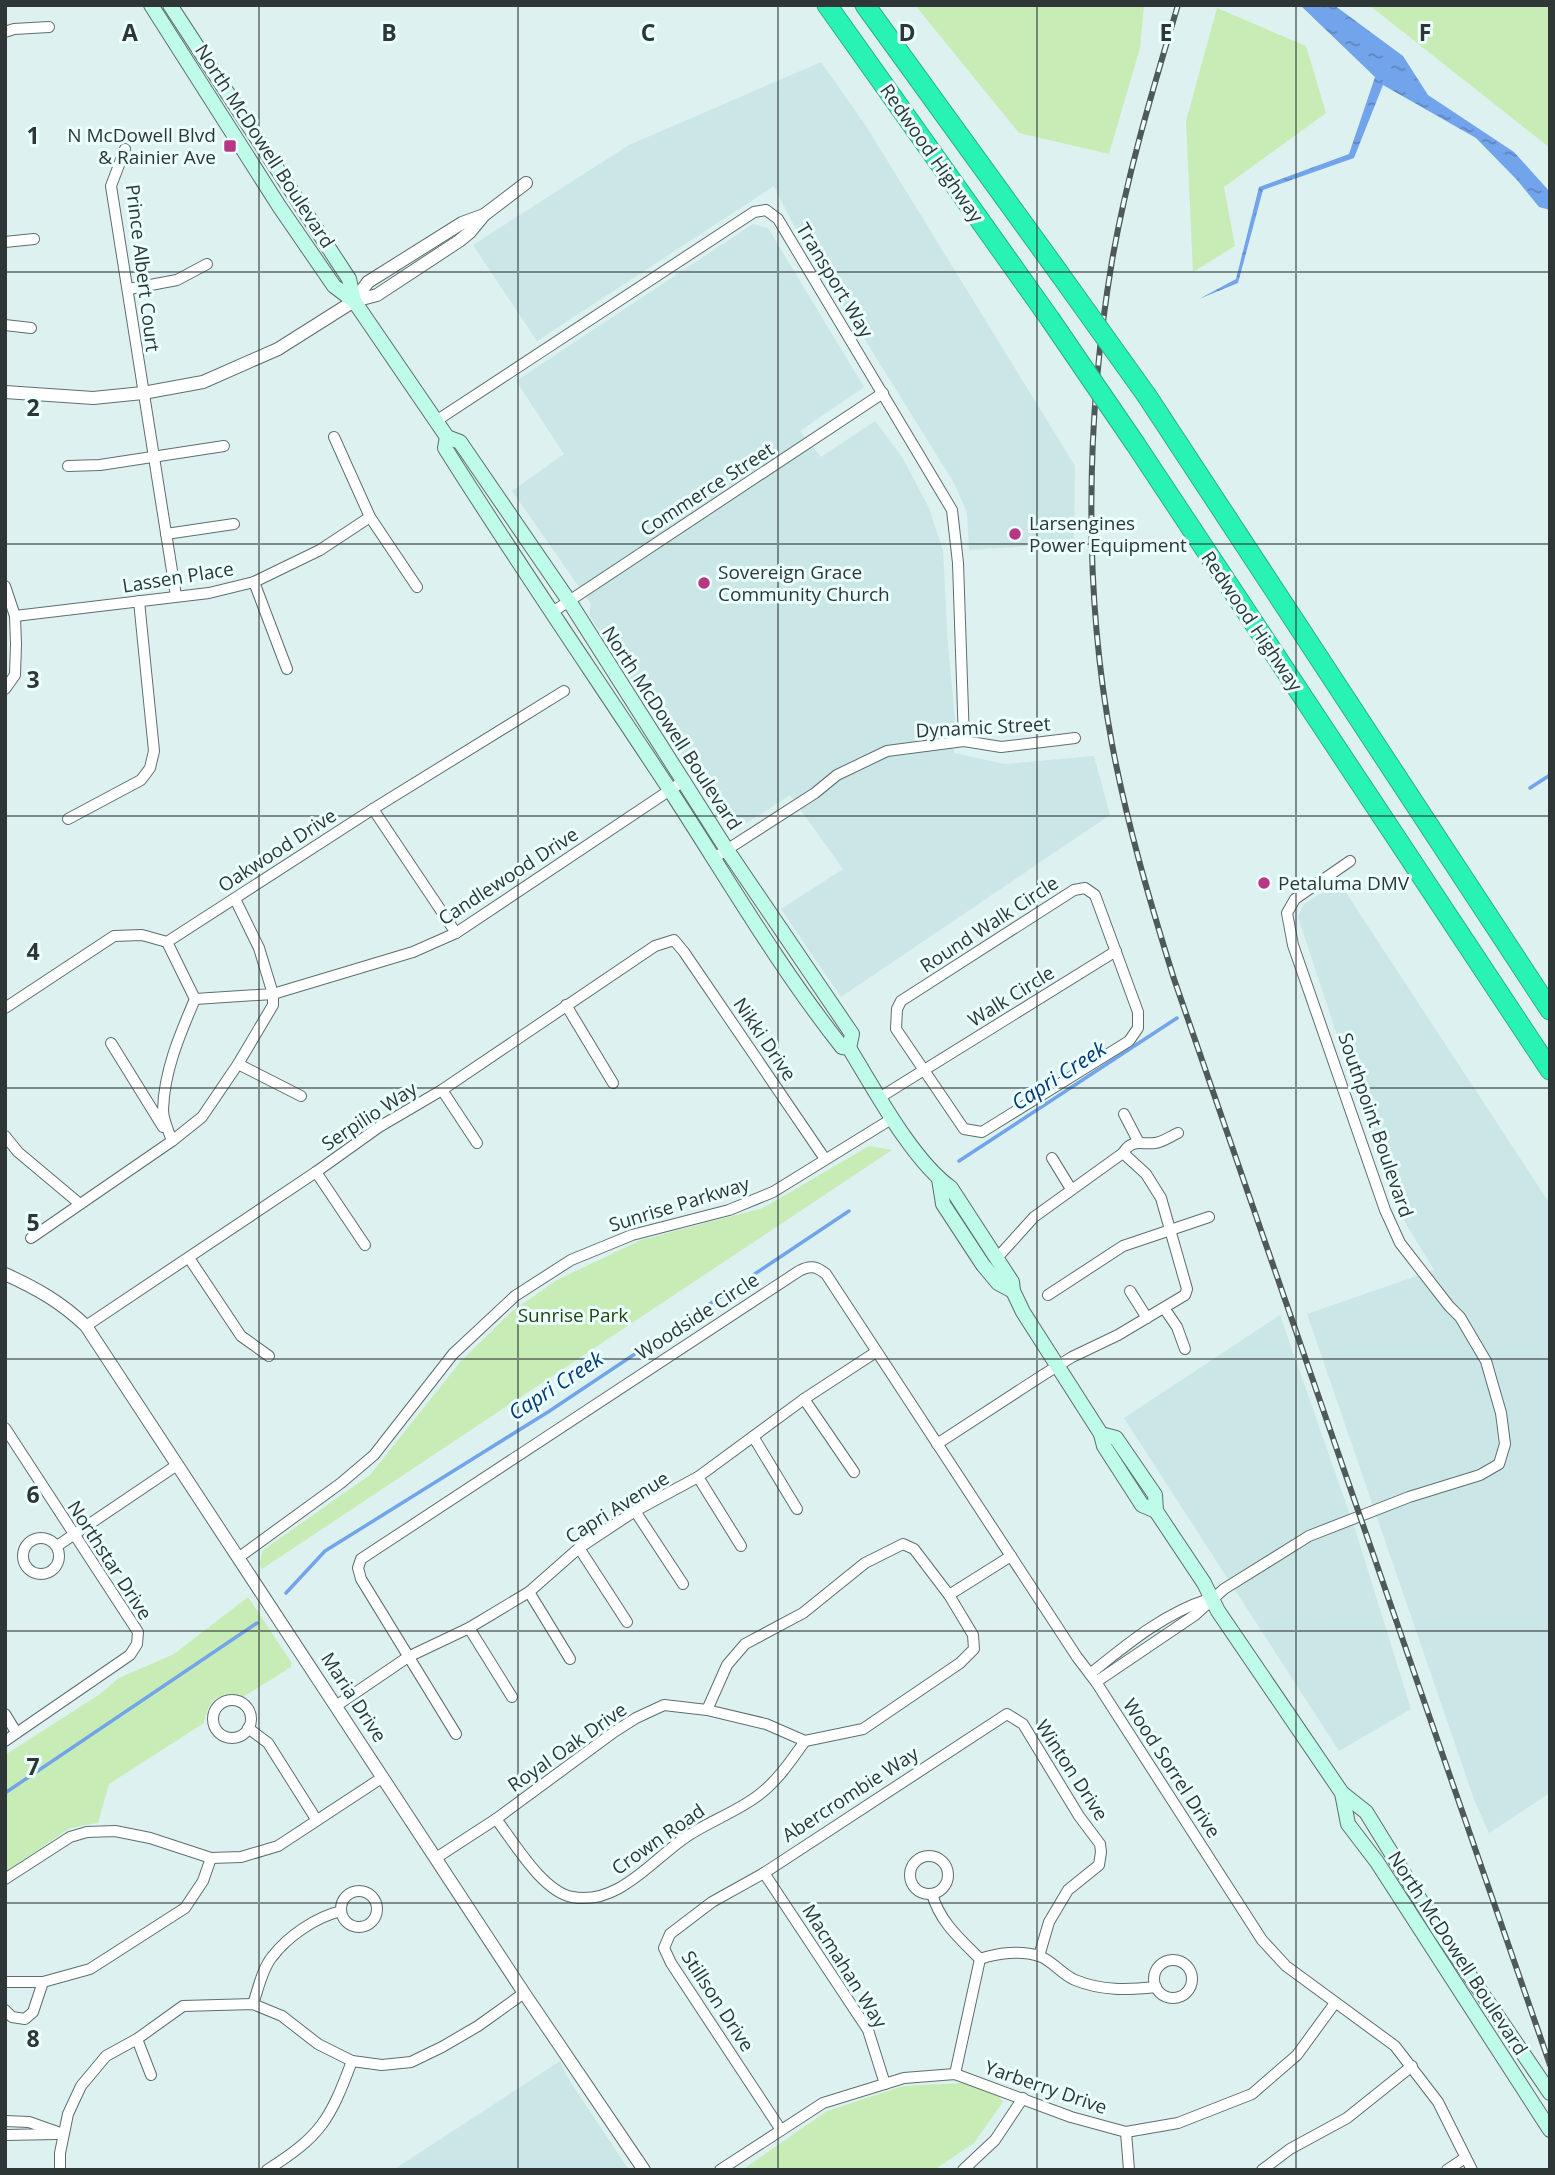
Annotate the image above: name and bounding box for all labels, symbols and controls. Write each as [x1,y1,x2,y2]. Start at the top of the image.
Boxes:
text: A [122,16,138,48]
text: B [381,16,397,48]
text: C [641,16,655,48]
text: D [898,16,916,48]
text: E [1160,16,1172,48]
text: F [1419,16,1431,48]
street label: North McDowell Boulevard [189,39,341,253]
street label: Redwood Highway [874,78,990,228]
text: 1 [26,119,40,151]
place label: N McDowell Blvd & Rainier Ave [67,122,216,170]
marker: N McDowell Blvd & Rainier Ave [222,138,238,154]
street label: Prince Albert Court [120,183,166,353]
street label: Transport Way [790,218,880,343]
text: 2 [26,391,40,423]
street label: Commerce Street [635,436,779,542]
place label: Larsengines Power Equipment [1029,510,1187,558]
marker: Larsengines Power Equipment [1007,526,1023,542]
street label: Redwood Highway [1195,546,1309,697]
street label: Lassen Place [120,555,236,599]
place label: Sovereign Grace Community Church [718,559,890,607]
marker: Sovereign Grace Community Church [696,575,712,591]
street label: North McDowell Boulevard [596,621,748,835]
text: 3 [26,663,40,695]
street label: Dynamic Street [915,710,1051,744]
street label: Oakwood Drive [213,802,341,898]
street label: Candlewood Drive [433,821,583,931]
street label: Round Walk Circle [915,870,1063,978]
place label: Petaluma DMV [1278,870,1410,896]
marker: Petaluma DMV [1256,875,1272,891]
text: 4 [26,935,40,967]
street label: Walk Circle [963,959,1059,1033]
street label: Nikki Drive [728,992,802,1086]
street label: Southpoint Boulevard [1332,1029,1420,1221]
water label: Capri Creek [1006,1034,1112,1116]
street label: Serpilio Way [316,1075,422,1157]
street label: Sunrise Parkway [606,1170,753,1238]
text: 5 [26,1206,40,1238]
street label: Woodside Circle [630,1266,764,1366]
park label: Sunrise Park [518,1302,628,1328]
water label: Capri Creek [503,1344,609,1426]
street label: Capri Avenue [560,1465,674,1549]
text: 6 [26,1478,40,1510]
street label: Northstar Drive [62,1495,158,1625]
street label: Maria Drive [315,1647,393,1747]
street label: Wood Sorrel Drive [1117,1693,1227,1843]
street label: Royal Oak Drive [502,1696,632,1798]
street label: Winton Drive [1030,1715,1114,1825]
street label: Abercrombie Way [777,1740,924,1848]
text: 7 [26,1750,40,1782]
street label: Crown Road [606,1797,710,1881]
street label: North McDowell Boulevard [1382,1846,1534,2060]
street label: Macmahan Way [797,1899,894,2033]
street label: Stillson Drive [676,1946,760,2056]
text: 8 [26,2022,40,2054]
street label: Yarberry Drive [981,2054,1111,2120]

